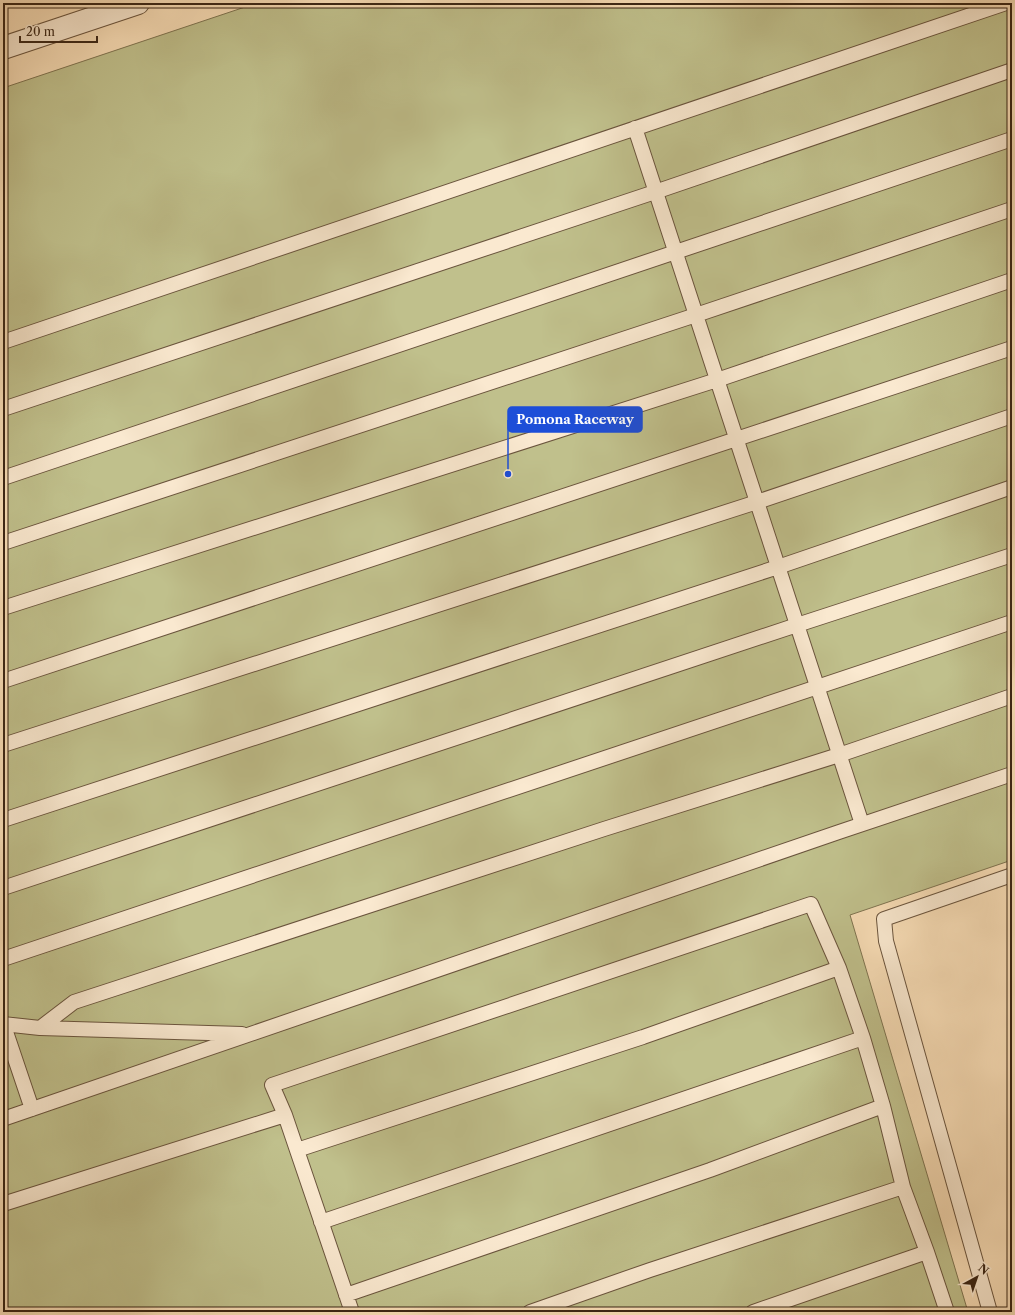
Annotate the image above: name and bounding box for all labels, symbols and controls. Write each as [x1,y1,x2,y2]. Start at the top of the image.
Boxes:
scale bar [20,18,97,44]
text: 20 m [26,24,55,39]
callout: Pomona Raceway [508,407,642,432]
text: Pomona Raceway [516,411,635,427]
north arrow [957,1257,997,1297]
text: N [975,1261,992,1278]

